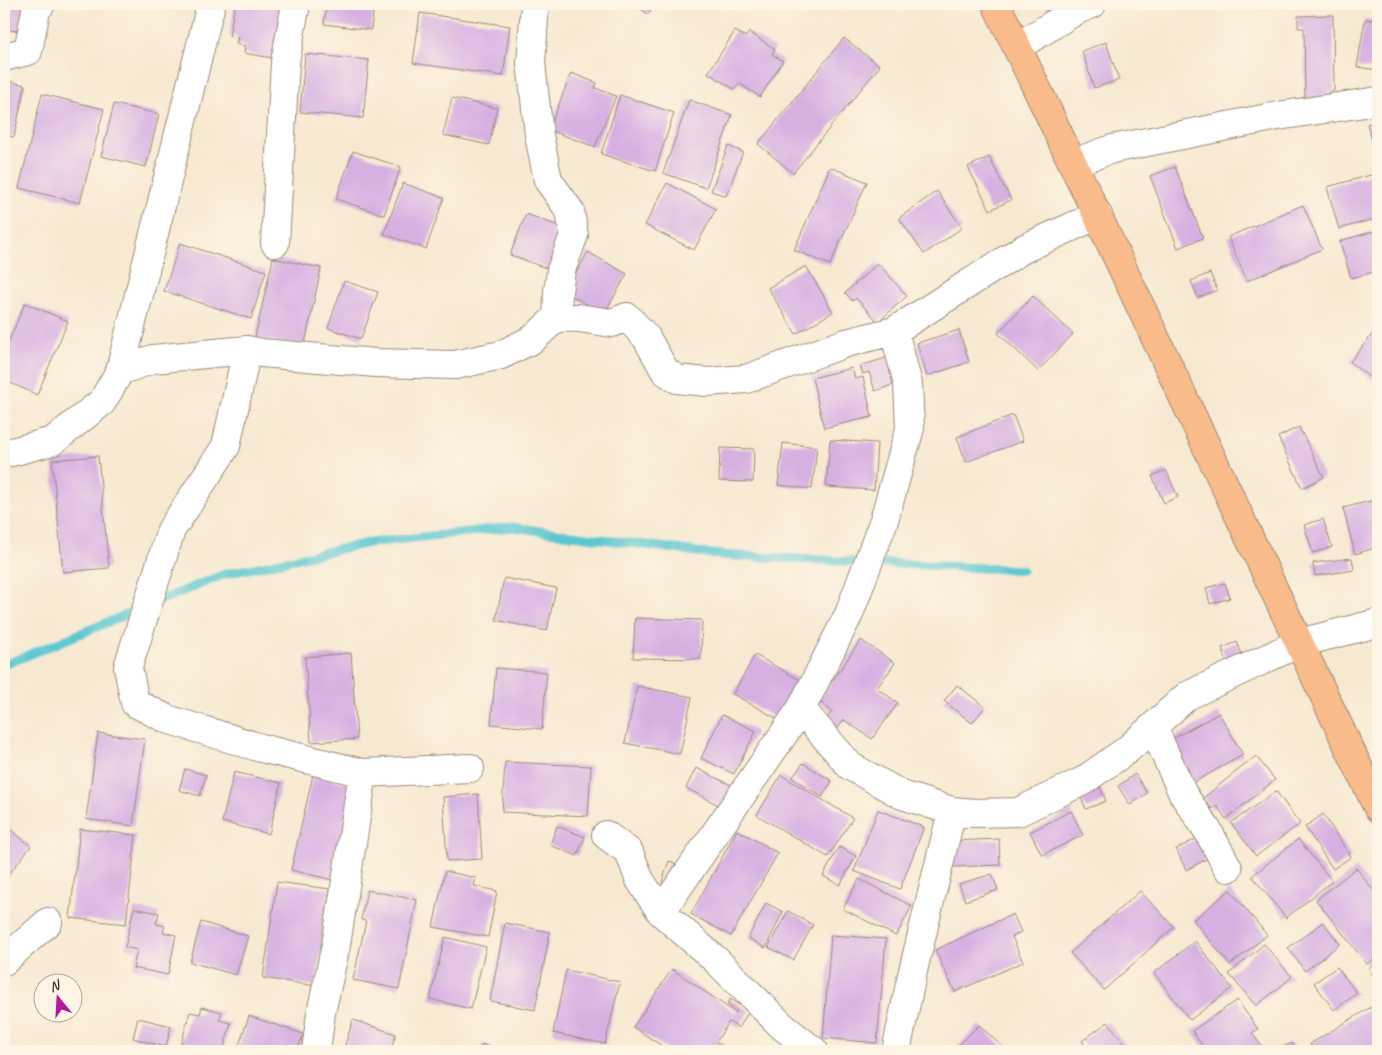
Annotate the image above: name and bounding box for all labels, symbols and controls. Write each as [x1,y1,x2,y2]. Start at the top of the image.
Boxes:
north arrow [32,972,82,1022]
text: N [47,976,63,996]

